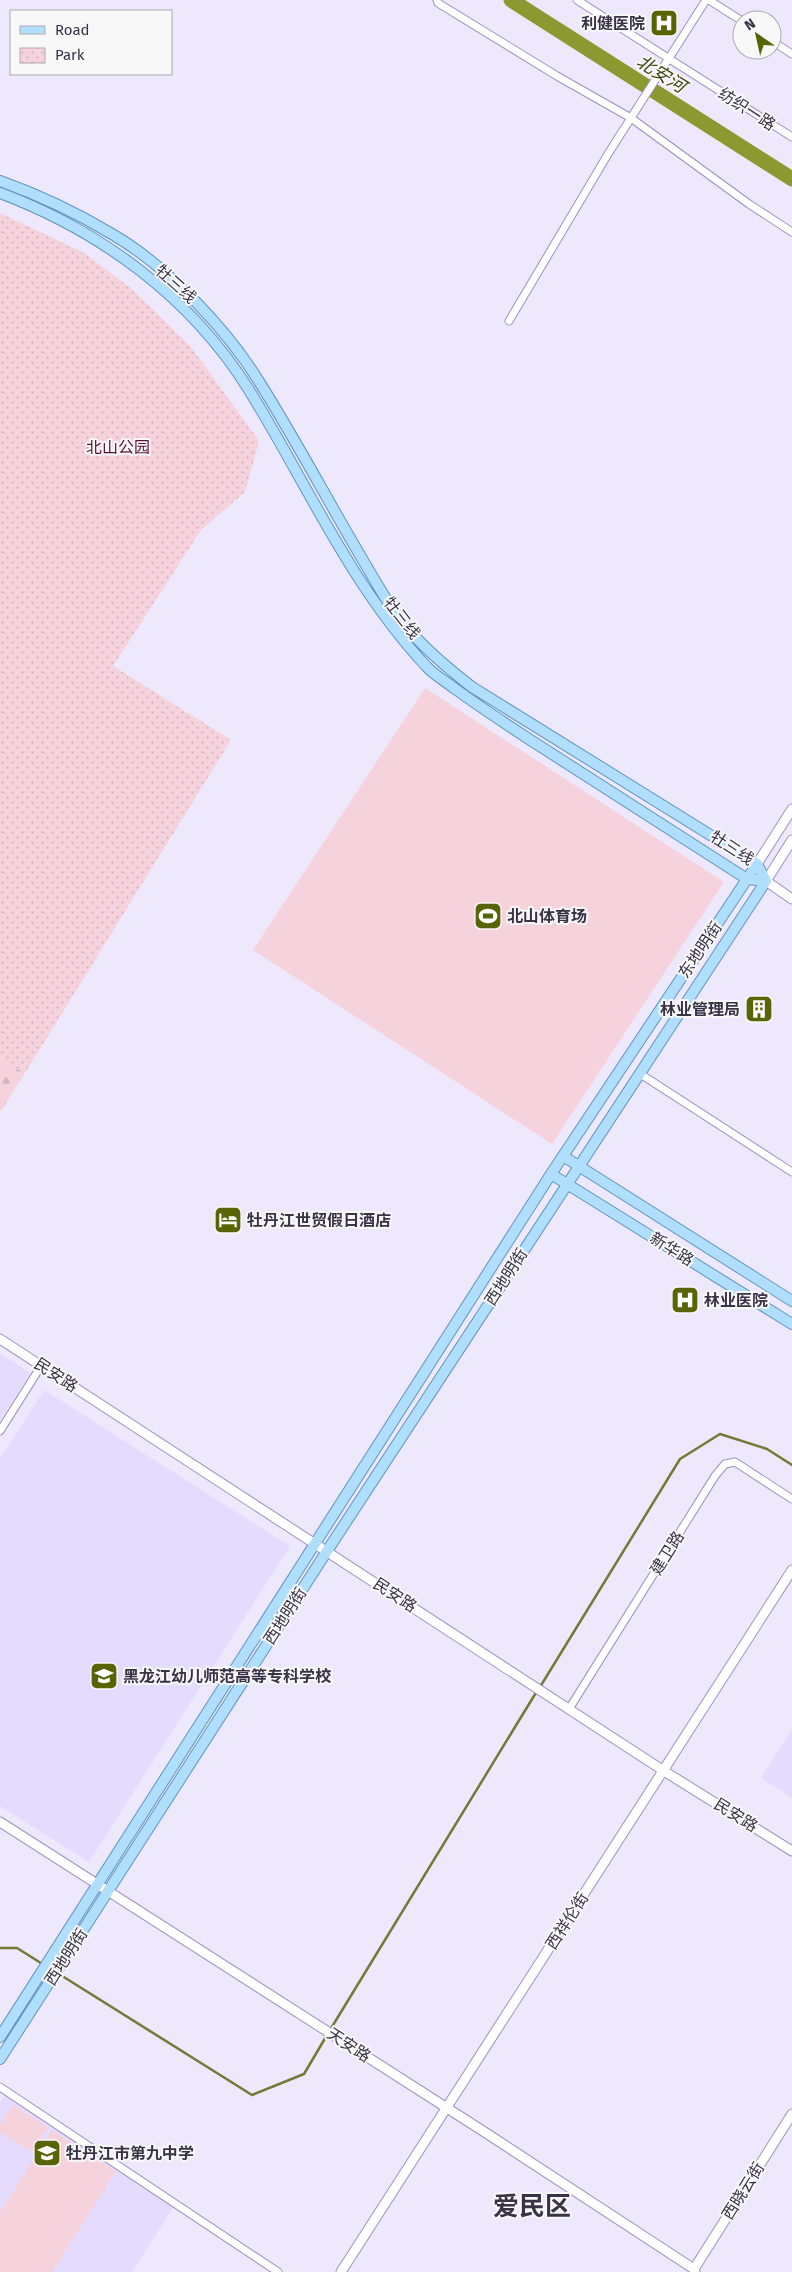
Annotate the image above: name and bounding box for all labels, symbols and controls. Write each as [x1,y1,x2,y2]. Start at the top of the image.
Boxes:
hospital icon: 利健医院 [649,8,679,38]
legend [10,10,172,75]
north arrow [732,10,782,60]
place label: 利健医院 [581,14,645,33]
text: N [741,15,759,34]
text: Road [55,21,90,39]
text: Park [55,46,85,64]
water label: 北安河 [632,50,692,99]
street label: 纺织一路 [715,84,779,134]
street label: 牡三线 [152,261,200,307]
park label: 北山公园 [86,438,150,457]
street label: 牡三线 [380,593,424,643]
street label: 牡三线 [707,827,757,869]
sports icon: 北山体育场 [473,901,503,931]
place label: 北山体育场 [507,907,587,926]
street label: 东地明街 [674,918,726,982]
building icon: 林业管理局 [744,994,774,1024]
place label: 林业管理局 [660,1000,740,1019]
hotel icon: 牡丹江世贸假日酒店 [213,1205,243,1235]
place label: 牡丹江世贸假日酒店 [247,1211,391,1230]
street label: 新华路 [647,1228,697,1270]
street label: 西地明街 [481,1245,531,1309]
hospital icon: 林业医院 [670,1285,700,1315]
place label: 林业医院 [704,1291,768,1310]
street label: 民安路 [31,1354,81,1396]
street label: 建卫路 [646,1528,688,1578]
street label: 民安路 [370,1574,420,1616]
street label: 西地明街 [260,1584,310,1648]
school or university icon: 黑龙江幼儿师范高等专科学校 [89,1661,119,1691]
place label: 黑龙江幼儿师范高等专科学校 [123,1667,332,1686]
street label: 民安路 [711,1794,761,1836]
street label: 西祥伦街 [542,1889,592,1953]
street label: 西地明街 [41,1925,91,1989]
street label: 天安路 [324,2024,374,2066]
school or university icon: 牡丹江市第九中学 [32,2138,62,2168]
place label: 牡丹江市第九中学 [66,2144,194,2163]
street label: 西晓云街 [718,2159,768,2223]
district label: 爱民区 [493,2191,571,2222]

